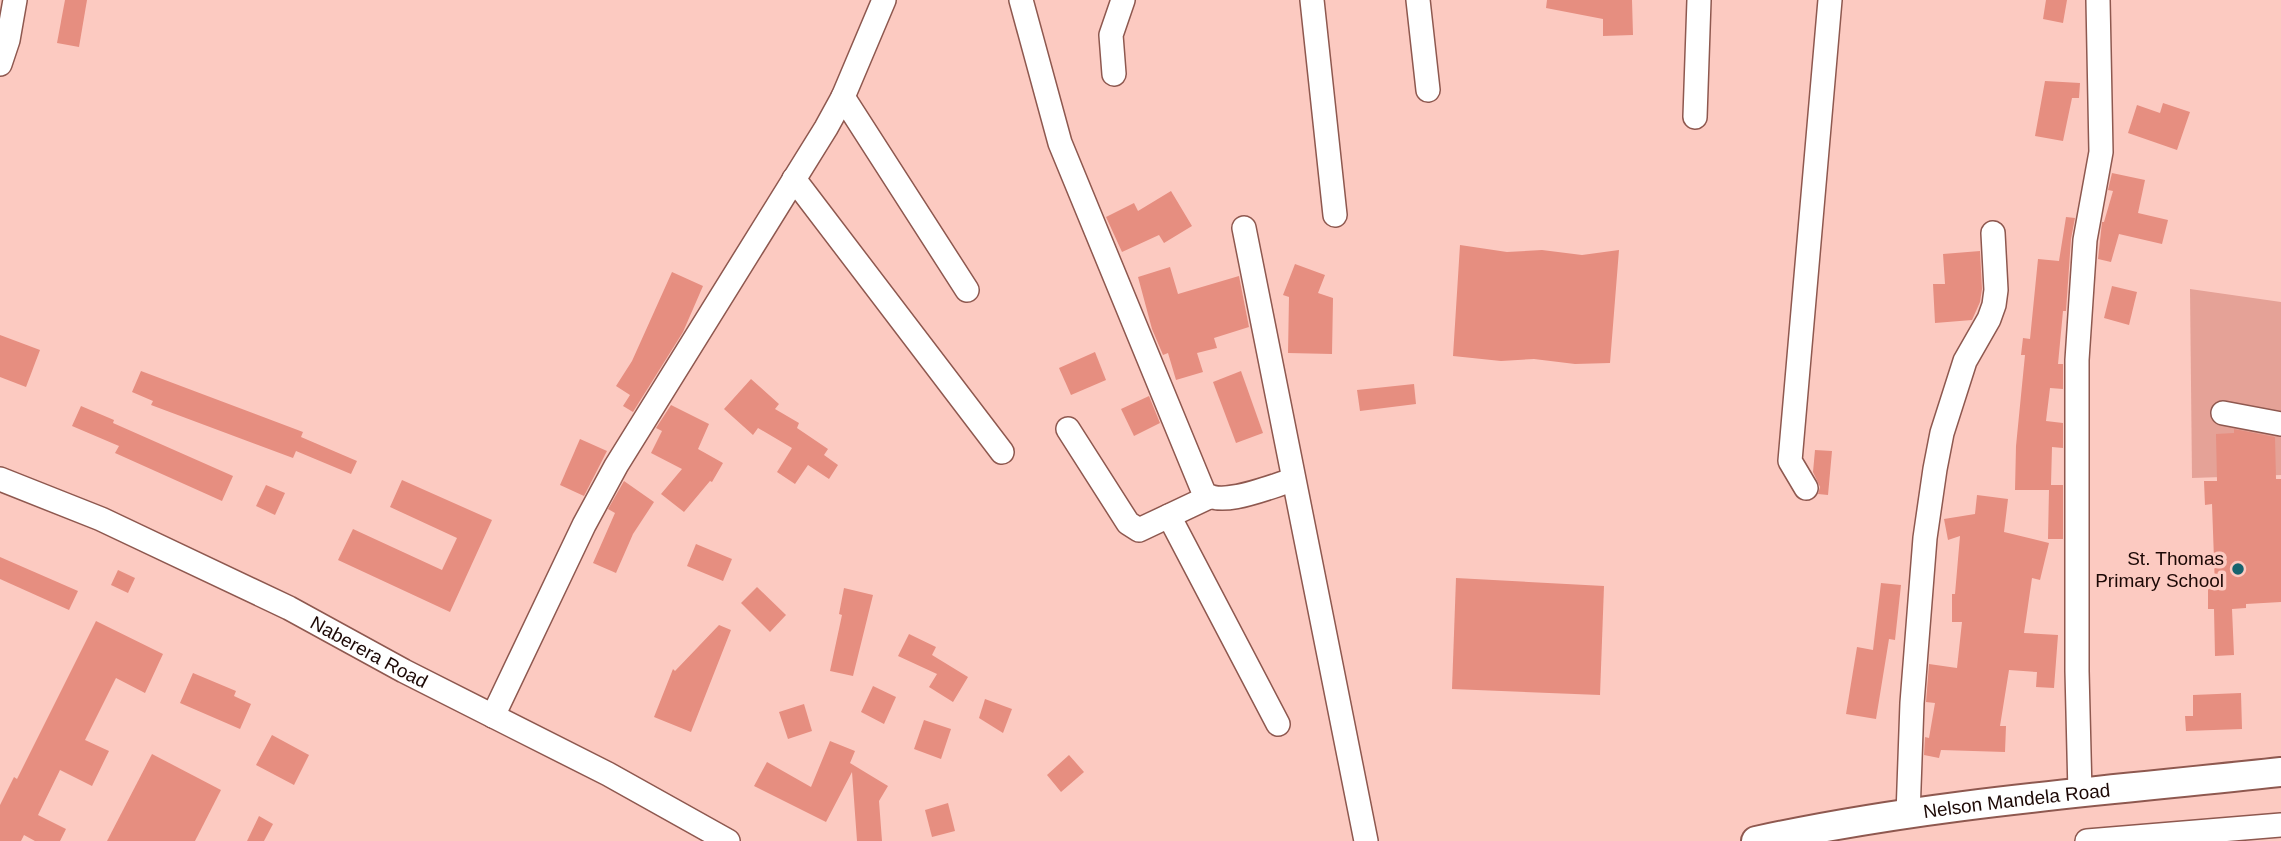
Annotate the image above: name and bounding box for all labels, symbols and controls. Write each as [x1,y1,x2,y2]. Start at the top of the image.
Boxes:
place label: St. Thomas Primary School [2095,548,2224,591]
marker: St. Thomas Primary School [2230,561,2246,577]
street label: Naberera Road [307,611,431,692]
street label: Nelson Mandela Road [1922,779,2111,822]

